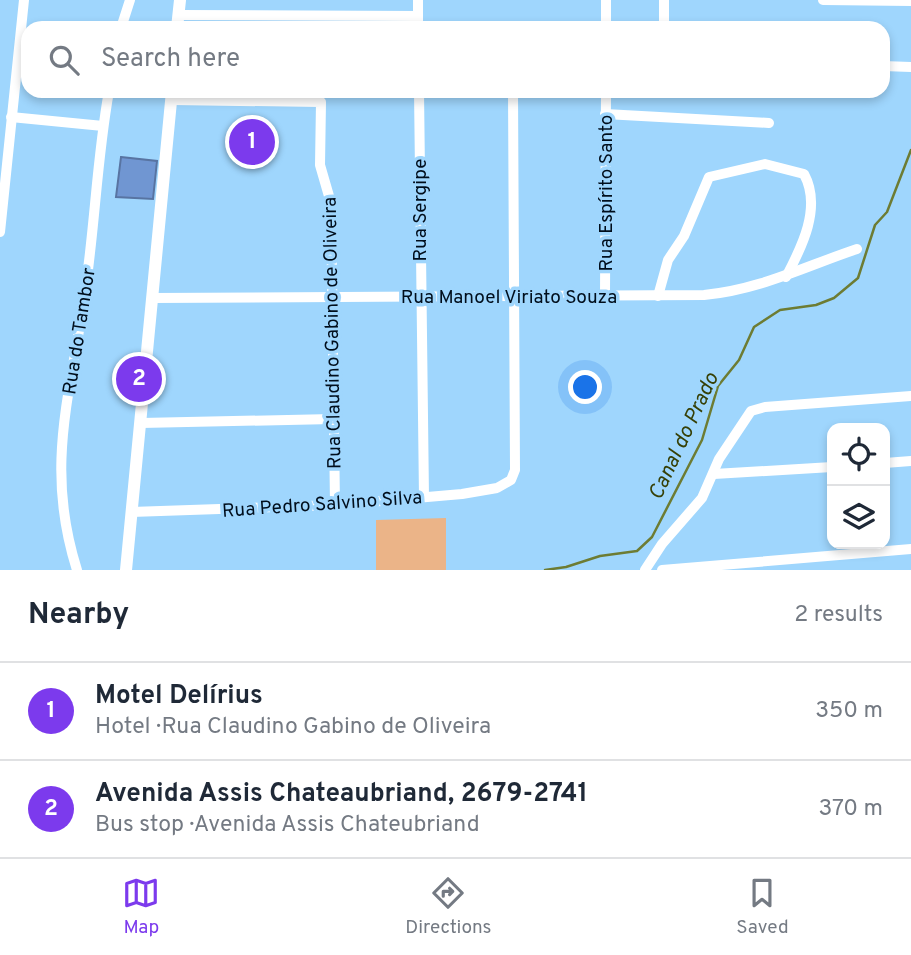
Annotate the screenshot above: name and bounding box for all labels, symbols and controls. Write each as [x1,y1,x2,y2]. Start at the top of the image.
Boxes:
search box [21,21,890,98]
icon: search [45,41,83,79]
text: Search here [101,43,240,76]
street label: Rua Espírito Santo [595,115,619,271]
pin: 1 [229,116,275,168]
street label: Rua Sergipe [409,159,433,261]
street label: Rua Claudino Gabino de Oliveira [319,197,347,469]
street label: Rua do Tambor [58,266,102,396]
street label: Rua Manoel Viriato Souza [401,286,617,310]
pin: 2 [116,353,162,405]
water label: Canal do Prado [643,368,726,505]
your location [568,370,602,404]
map controls [827,423,890,549]
button: locate [827,423,890,486]
street label: Rua Pedro Salvino Silva [221,486,423,524]
button: layers [827,486,890,549]
text: Nearby [28,597,129,634]
text: 2 results [794,601,883,630]
text: Motel Delírius [95,680,263,713]
text: 1 [46,697,56,726]
text: 350 m [815,697,883,726]
text: Hotel · Rua Claudino Gabino de Oliveira [95,713,491,742]
text: Avenida Assis Chateaubriand, 2679-2741 [95,778,588,811]
text: 2 [44,795,58,824]
text: 370 m [818,795,883,824]
text: Bus stop · Avenida Assis Chateubriand [95,811,480,840]
tab: Map [122,874,160,940]
tab: Directions [405,874,492,940]
tab: Saved [736,874,789,940]

